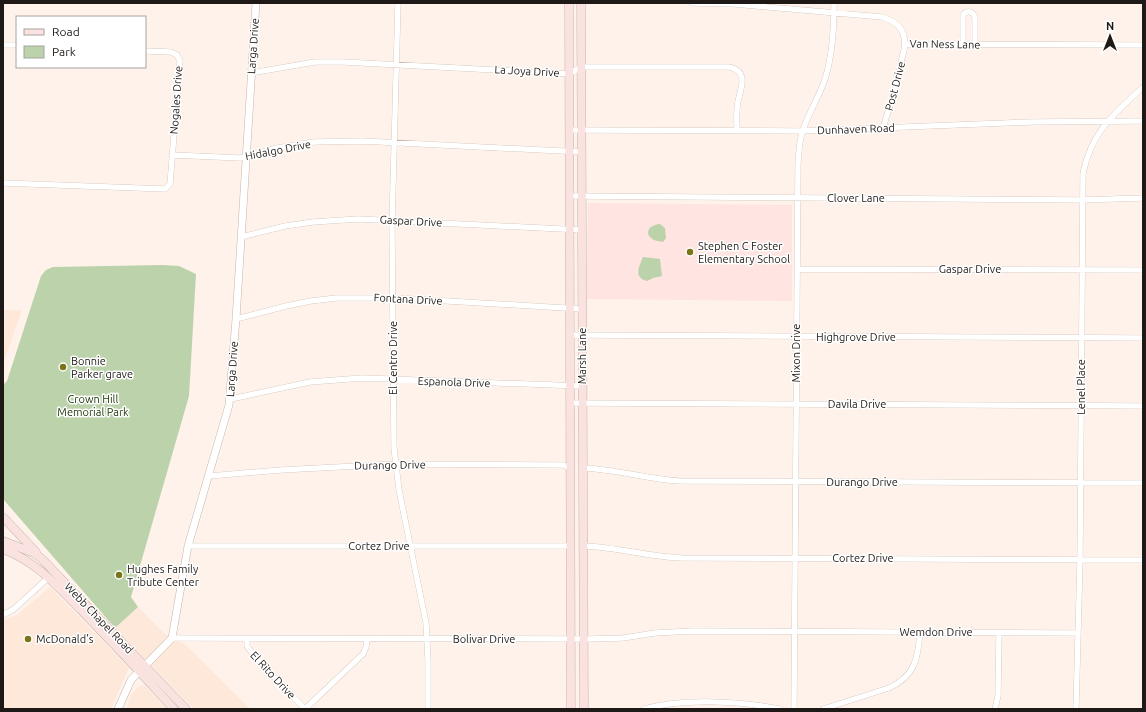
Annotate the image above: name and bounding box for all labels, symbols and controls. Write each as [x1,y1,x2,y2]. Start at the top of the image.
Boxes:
legend [16,16,146,68]
north arrow [1090,16,1130,56]
street label: Larga Drive [245,18,261,74]
text: N [1106,20,1114,32]
text: Road [52,25,80,38]
street label: Van Ness Lane [909,37,981,51]
text: Park [52,45,76,58]
street label: Post Drive [883,60,907,112]
street label: La Joya Drive [494,63,560,79]
street label: Nogales Drive [168,65,184,135]
street label: Dunhaven Road [817,122,895,136]
street label: Hidalgo Drive [244,138,312,162]
street label: Clover Lane [827,192,885,204]
street label: Gaspar Drive [379,213,443,229]
place label: Stephen C Foster Elementary School [698,240,790,265]
marker: Stephen C Foster Elementary School [685,247,695,257]
street label: Gaspar Drive [939,263,1001,275]
street label: Fontana Drive [373,291,443,307]
street label: El Centro Drive [387,321,399,395]
street label: Mixon Drive [790,324,802,382]
street label: Marsh Lane [576,328,588,384]
street label: Highgrove Drive [816,331,896,343]
street label: Larga Drive [224,341,240,397]
place label: Bonnie Parker grave [71,355,133,380]
street label: Lenel Place [1075,359,1087,415]
marker: Bonnie Parker grave [58,362,68,372]
street label: Espanola Drive [417,375,491,389]
park label: Crown Hill Memorial Park [57,393,129,418]
street label: Davila Drive [828,398,886,410]
street label: Durango Drive [354,458,426,472]
street label: Durango Drive [826,476,898,488]
street label: Cortez Drive [348,540,410,552]
street label: Cortez Drive [832,552,894,564]
place label: Hughes Family Tribute Center [127,563,200,588]
marker: Hughes Family Tribute Center [114,570,124,580]
street label: Webb Chapel Road [62,580,136,656]
street label: Wemdon Drive [899,626,973,638]
place label: McDonald's [36,633,94,645]
street label: Bolivar Drive [453,633,515,645]
marker: McDonald's [23,634,33,644]
street label: El Rito Drive [248,649,298,701]

